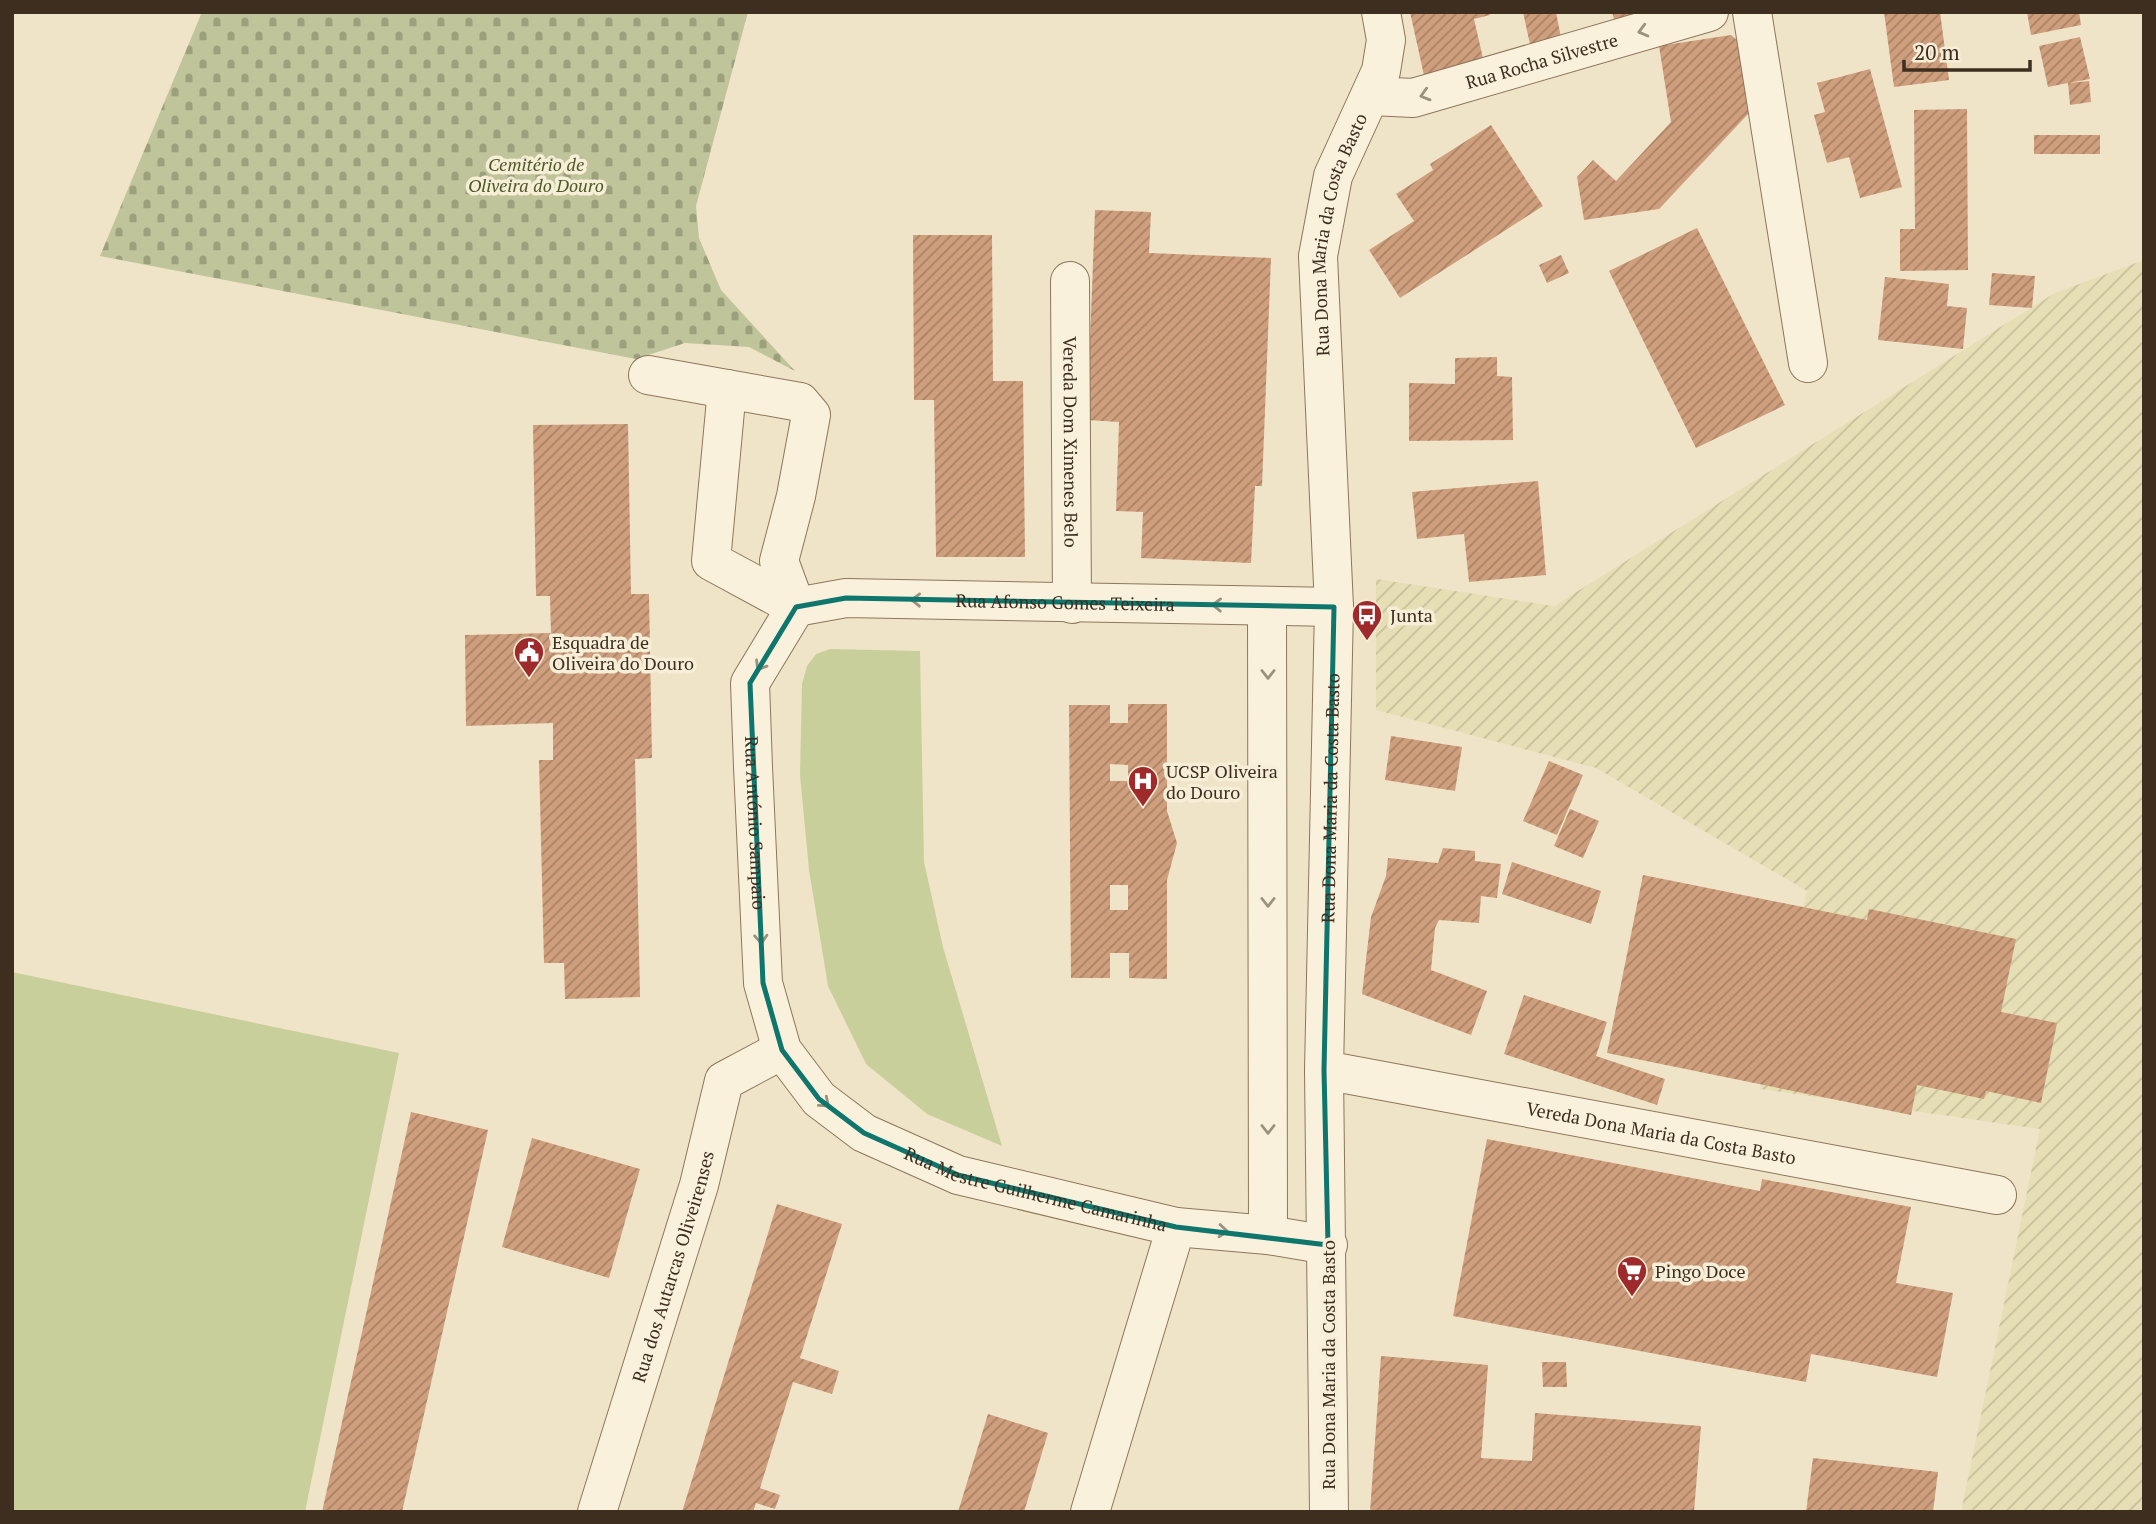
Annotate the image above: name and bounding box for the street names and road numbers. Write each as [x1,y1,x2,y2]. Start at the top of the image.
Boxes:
street label: Rua Rocha Silvestre [1463,27,1621,94]
street label: Rua Dona Maria da Costa Basto [1306,109,1372,357]
street label: Vereda Dom Ximenes Belo [1058,336,1084,548]
street label: Rua Afonso Gomes Teixeira [955,588,1175,616]
street label: Rua Dona Maria da Costa Basto [1315,673,1345,923]
street label: Rua António Sampaio [740,736,772,911]
street label: Vereda Dona Maria da Costa Basto [1524,1096,1798,1169]
street label: Rua Mestre Guilherme Camarinha [901,1141,1169,1236]
street label: Rua dos Autarcas Oliveirenses [626,1148,719,1385]
street label: Rua Dona Maria da Costa Basto [1316,1240,1340,1490]

